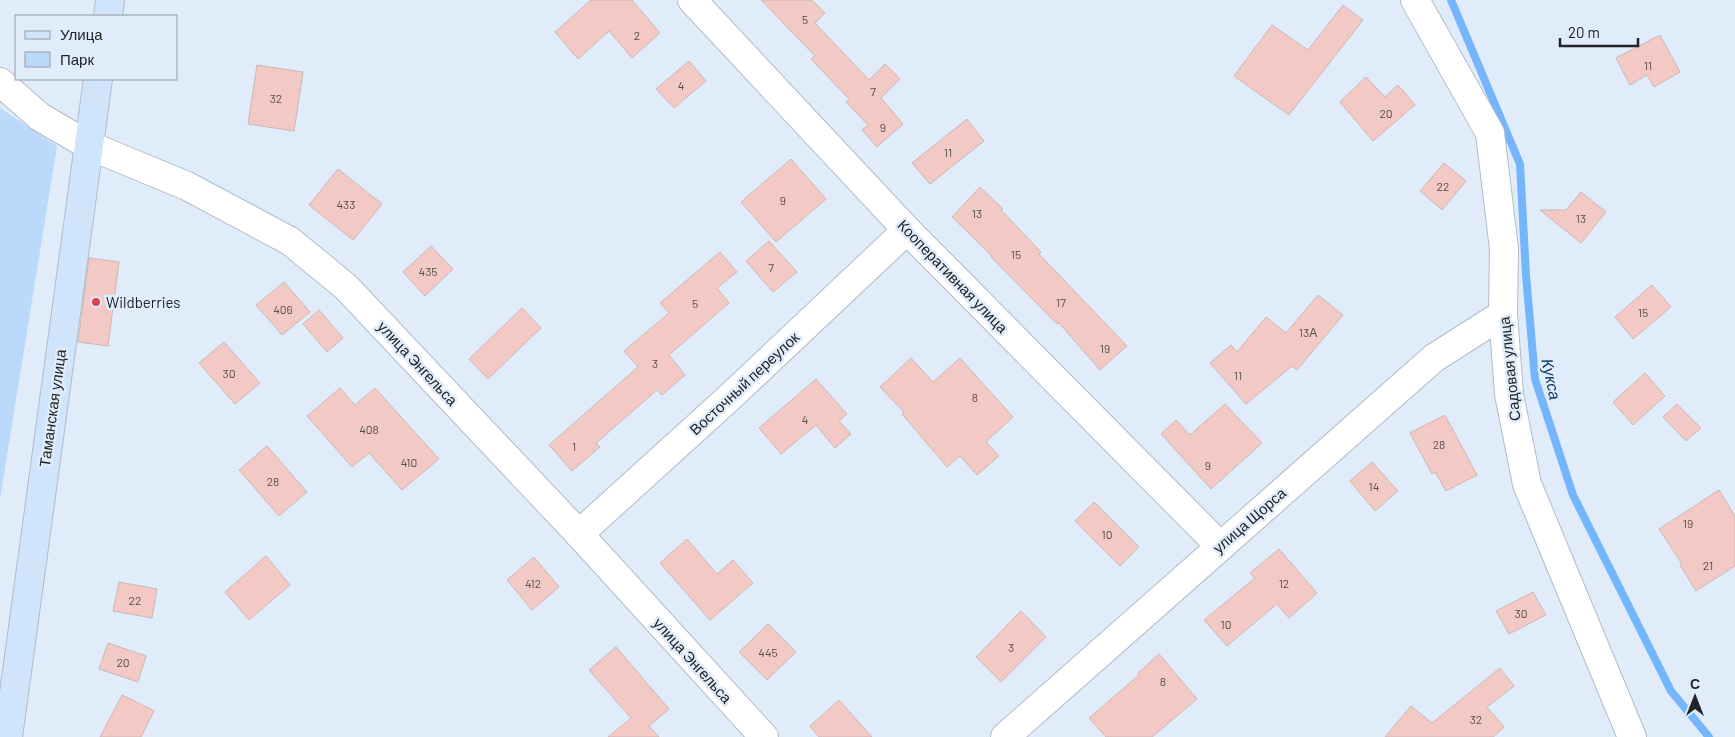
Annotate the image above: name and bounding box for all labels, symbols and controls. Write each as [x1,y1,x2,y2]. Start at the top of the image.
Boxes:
house number: 5 [802,12,808,26]
legend [15,15,178,80]
scale bar [1560,15,1638,47]
text: 20 m [1568,23,1600,41]
text: Улица [60,25,103,43]
house number: 2 [634,28,640,42]
text: Парк [60,50,94,68]
house number: 11 [1644,58,1652,72]
house number: 4 [678,78,684,92]
house number: 7 [870,84,876,98]
house number: 32 [270,91,282,105]
house number: 20 [1379,106,1393,120]
house number: 9 [880,120,886,134]
house number: 11 [944,145,952,159]
house number: 22 [1437,179,1449,193]
house number: 9 [780,193,786,207]
house number: 433 [337,197,355,211]
house number: 13 [972,206,982,220]
house number: 13 [1576,211,1586,225]
street label: Кооперативная улица [894,216,1012,337]
house number: 15 [1011,247,1021,261]
house number: 7 [768,260,774,274]
house number: 435 [419,264,437,278]
place label: Wildberries [106,293,181,311]
house number: 17 [1056,295,1066,309]
marker: Wildberries [90,296,102,308]
house number: 5 [692,296,698,310]
house number: 406 [273,302,293,316]
house number: 15 [1638,305,1648,319]
street label: Садовая улица [1494,315,1523,422]
street label: улица Энгельса [374,317,462,409]
house number: 13А [1299,325,1317,339]
street label: Восточный переулок [686,327,803,438]
house number: 19 [1100,341,1110,355]
street label: Таманская улица [35,347,69,468]
house number: 3 [652,356,658,370]
water label: Кукса [1538,357,1566,401]
house number: 30 [223,366,235,380]
house number: 11 [1234,368,1242,382]
house number: 8 [972,390,978,404]
house number: 4 [802,412,808,426]
house number: 408 [359,422,379,436]
house number: 28 [1433,437,1445,451]
house number: 1 [572,439,576,453]
house number: 410 [401,455,417,469]
house number: 9 [1205,458,1211,472]
house number: 28 [267,474,279,488]
house number: 14 [1369,479,1379,493]
street label: улица Щорса [1209,483,1290,557]
house number: 19 [1683,516,1693,530]
house number: 10 [1102,527,1112,541]
house number: 21 [1703,558,1713,572]
house number: 412 [525,576,541,590]
house number: 12 [1279,576,1289,590]
house number: 22 [129,593,141,607]
house number: 30 [1515,606,1527,620]
street label: улица Энгельса [650,614,736,707]
house number: 10 [1221,617,1231,631]
house number: 3 [1008,640,1014,654]
house number: 445 [758,645,778,659]
house number: 20 [116,655,130,669]
north arrow [1670,672,1720,722]
house number: 8 [1160,674,1166,688]
text: С [1690,675,1700,692]
house number: 32 [1470,712,1482,726]

